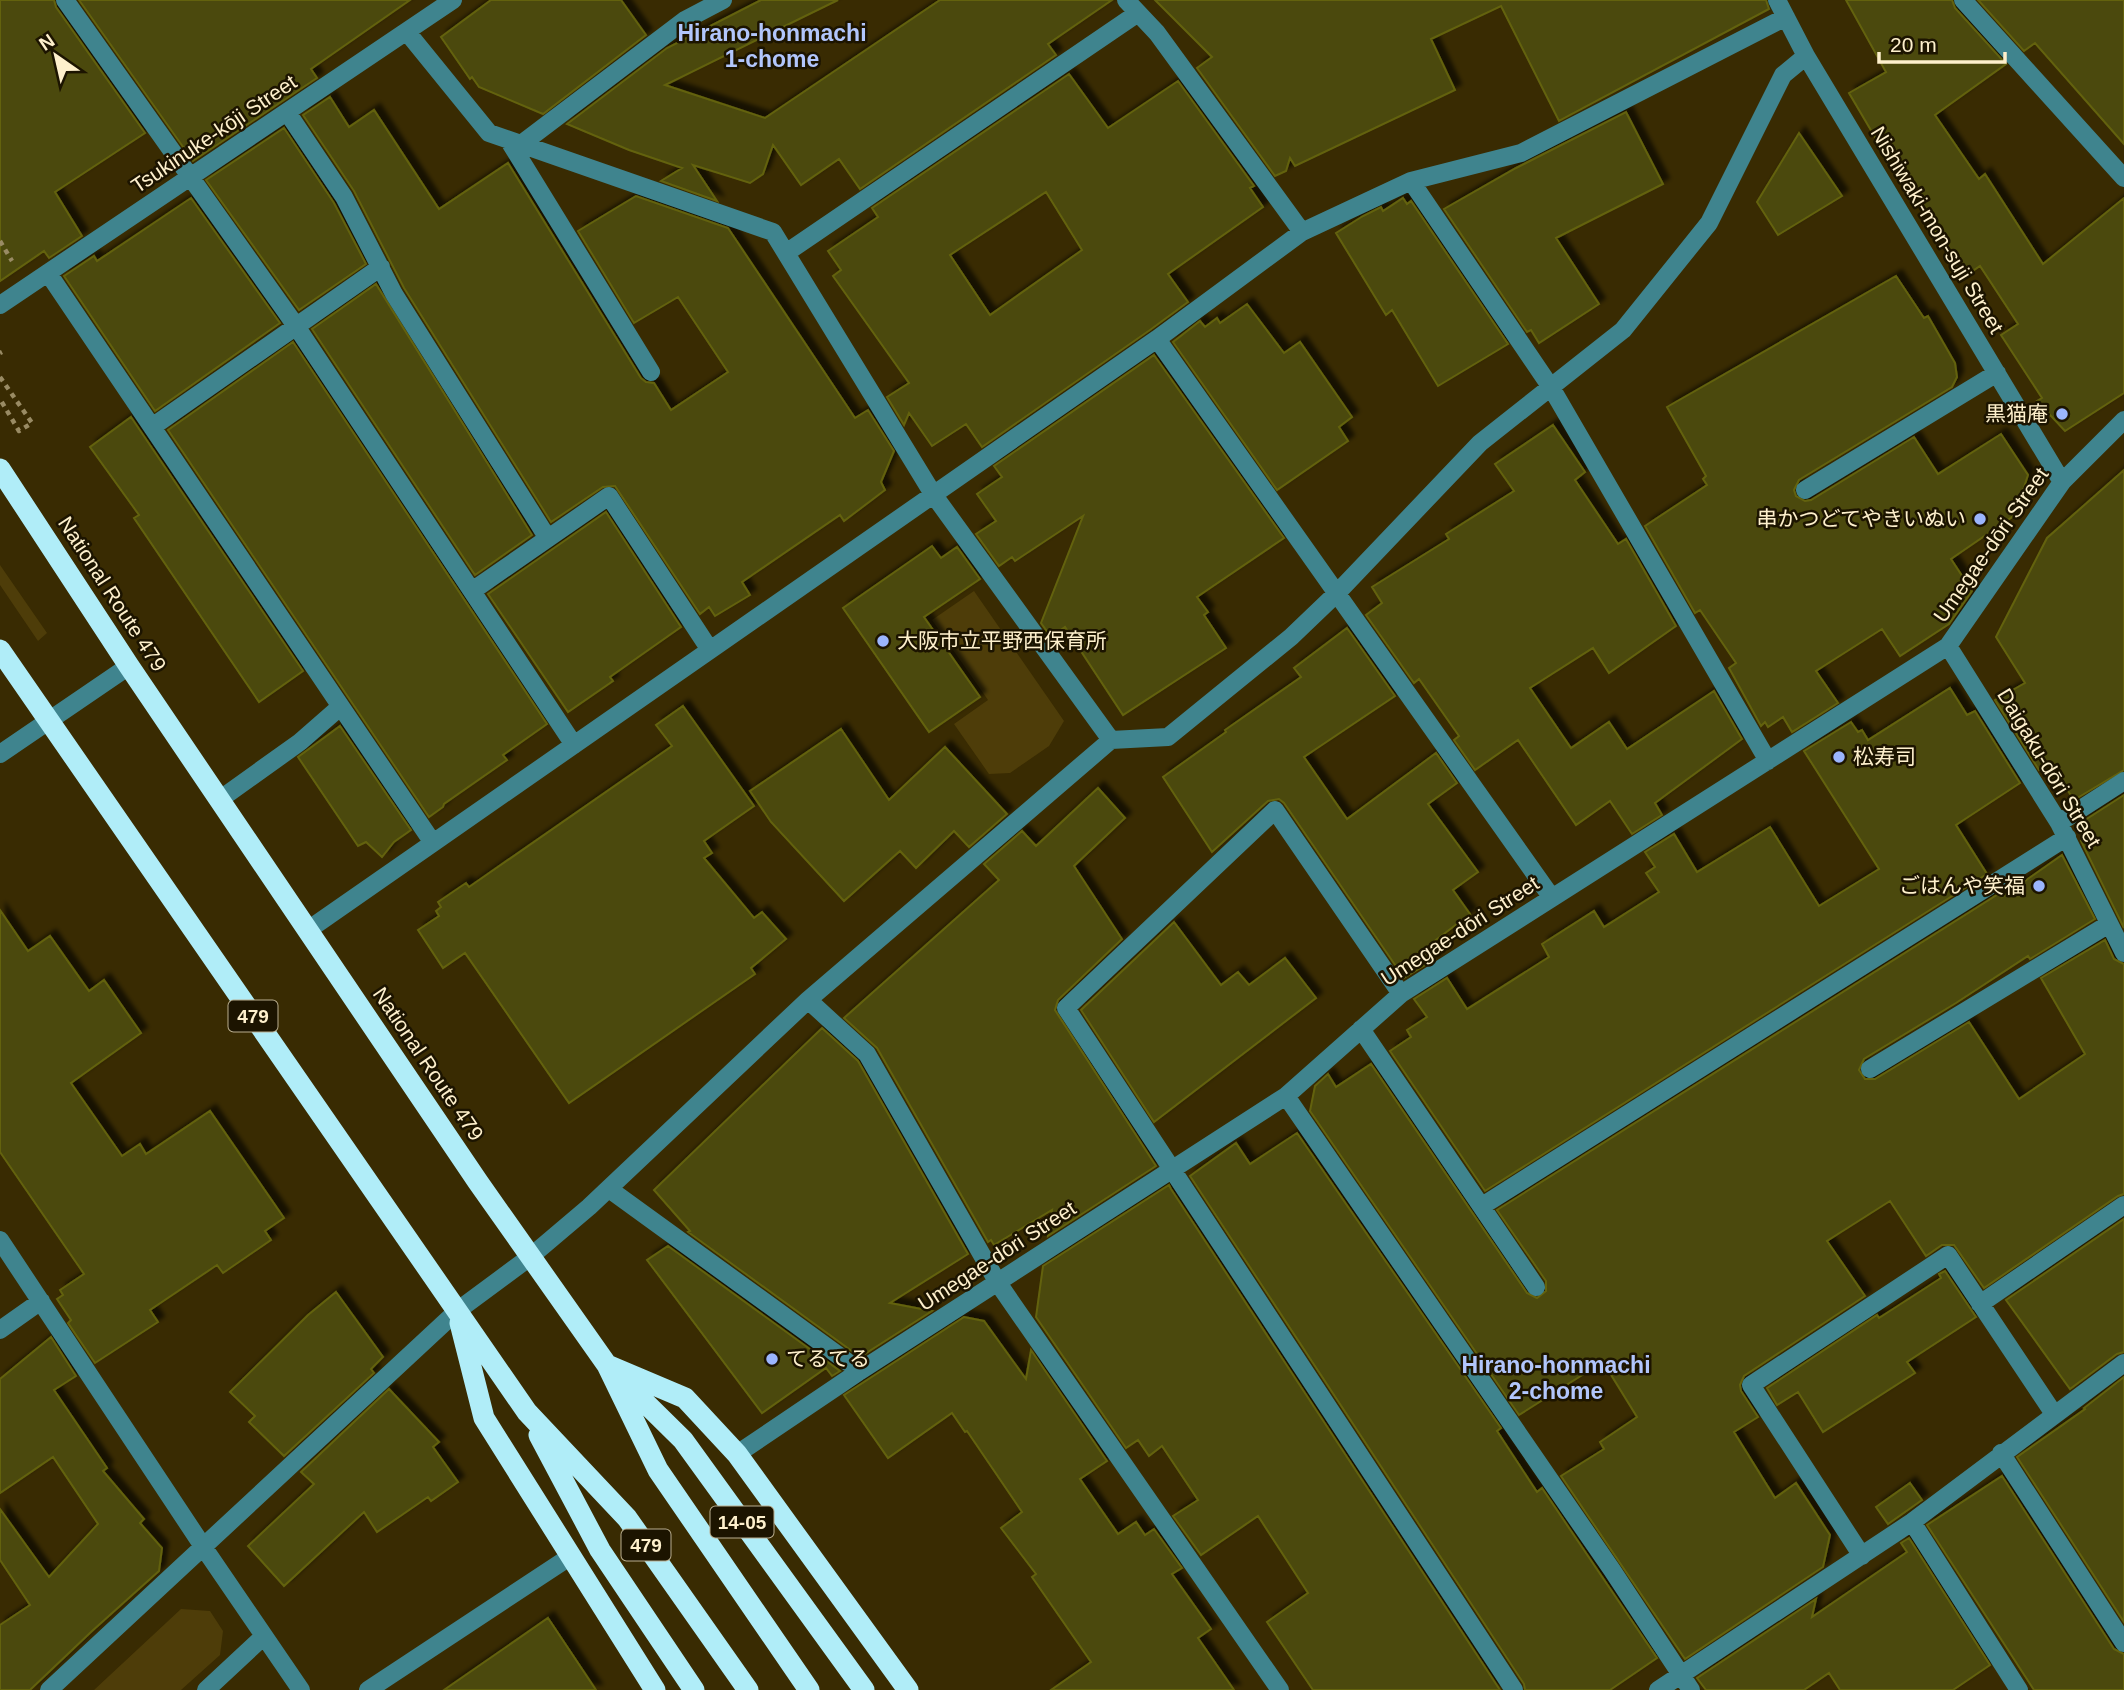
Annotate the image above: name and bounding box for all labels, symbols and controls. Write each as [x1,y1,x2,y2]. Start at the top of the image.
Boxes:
district label: Hirano-honmachi 1-chome [677,20,867,72]
north arrow [21,21,91,91]
scale bar [1879,21,2005,65]
text: N [35,30,58,55]
text: 20 m [1890,33,1937,56]
street label: Tsukinuke-kōji Street [127,70,301,197]
street label: Nishiwaki-mon-suji Street [1867,122,2008,337]
place label: 黒猫庵 [1985,402,2048,425]
marker: 黒猫庵 [2054,406,2070,422]
street label: Umegae-dōri Street [1929,463,2053,626]
place label: 串かつどてやきいぬい [1756,507,1966,530]
marker: 串かつどてやきいぬい [1972,511,1988,527]
street label: National Route 479 [54,512,171,675]
place label: 大阪市立平野西保育所 [897,629,1107,652]
marker: 大阪市立平野西保育所 [875,633,891,649]
street label: Daigaku-dōri Street [1993,684,2106,851]
place label: 松寿司 [1853,745,1916,768]
marker: 松寿司 [1831,749,1847,765]
street label: Umegae-dōri Street [1377,871,1543,990]
place label: ごはんや笑福 [1899,874,2025,897]
marker: ごはんや笑福 [2031,878,2047,894]
street label: National Route 479 [369,983,488,1145]
road number: 479 [229,1000,278,1032]
street label: Umegae-dōri Street [914,1196,1080,1315]
place label: てるてる [786,1347,870,1370]
marker: てるてる [764,1351,780,1367]
district label: Hirano-honmachi 2-chome [1461,1352,1651,1404]
road number: 14-05 [710,1506,774,1538]
road number: 479 [622,1530,670,1560]

